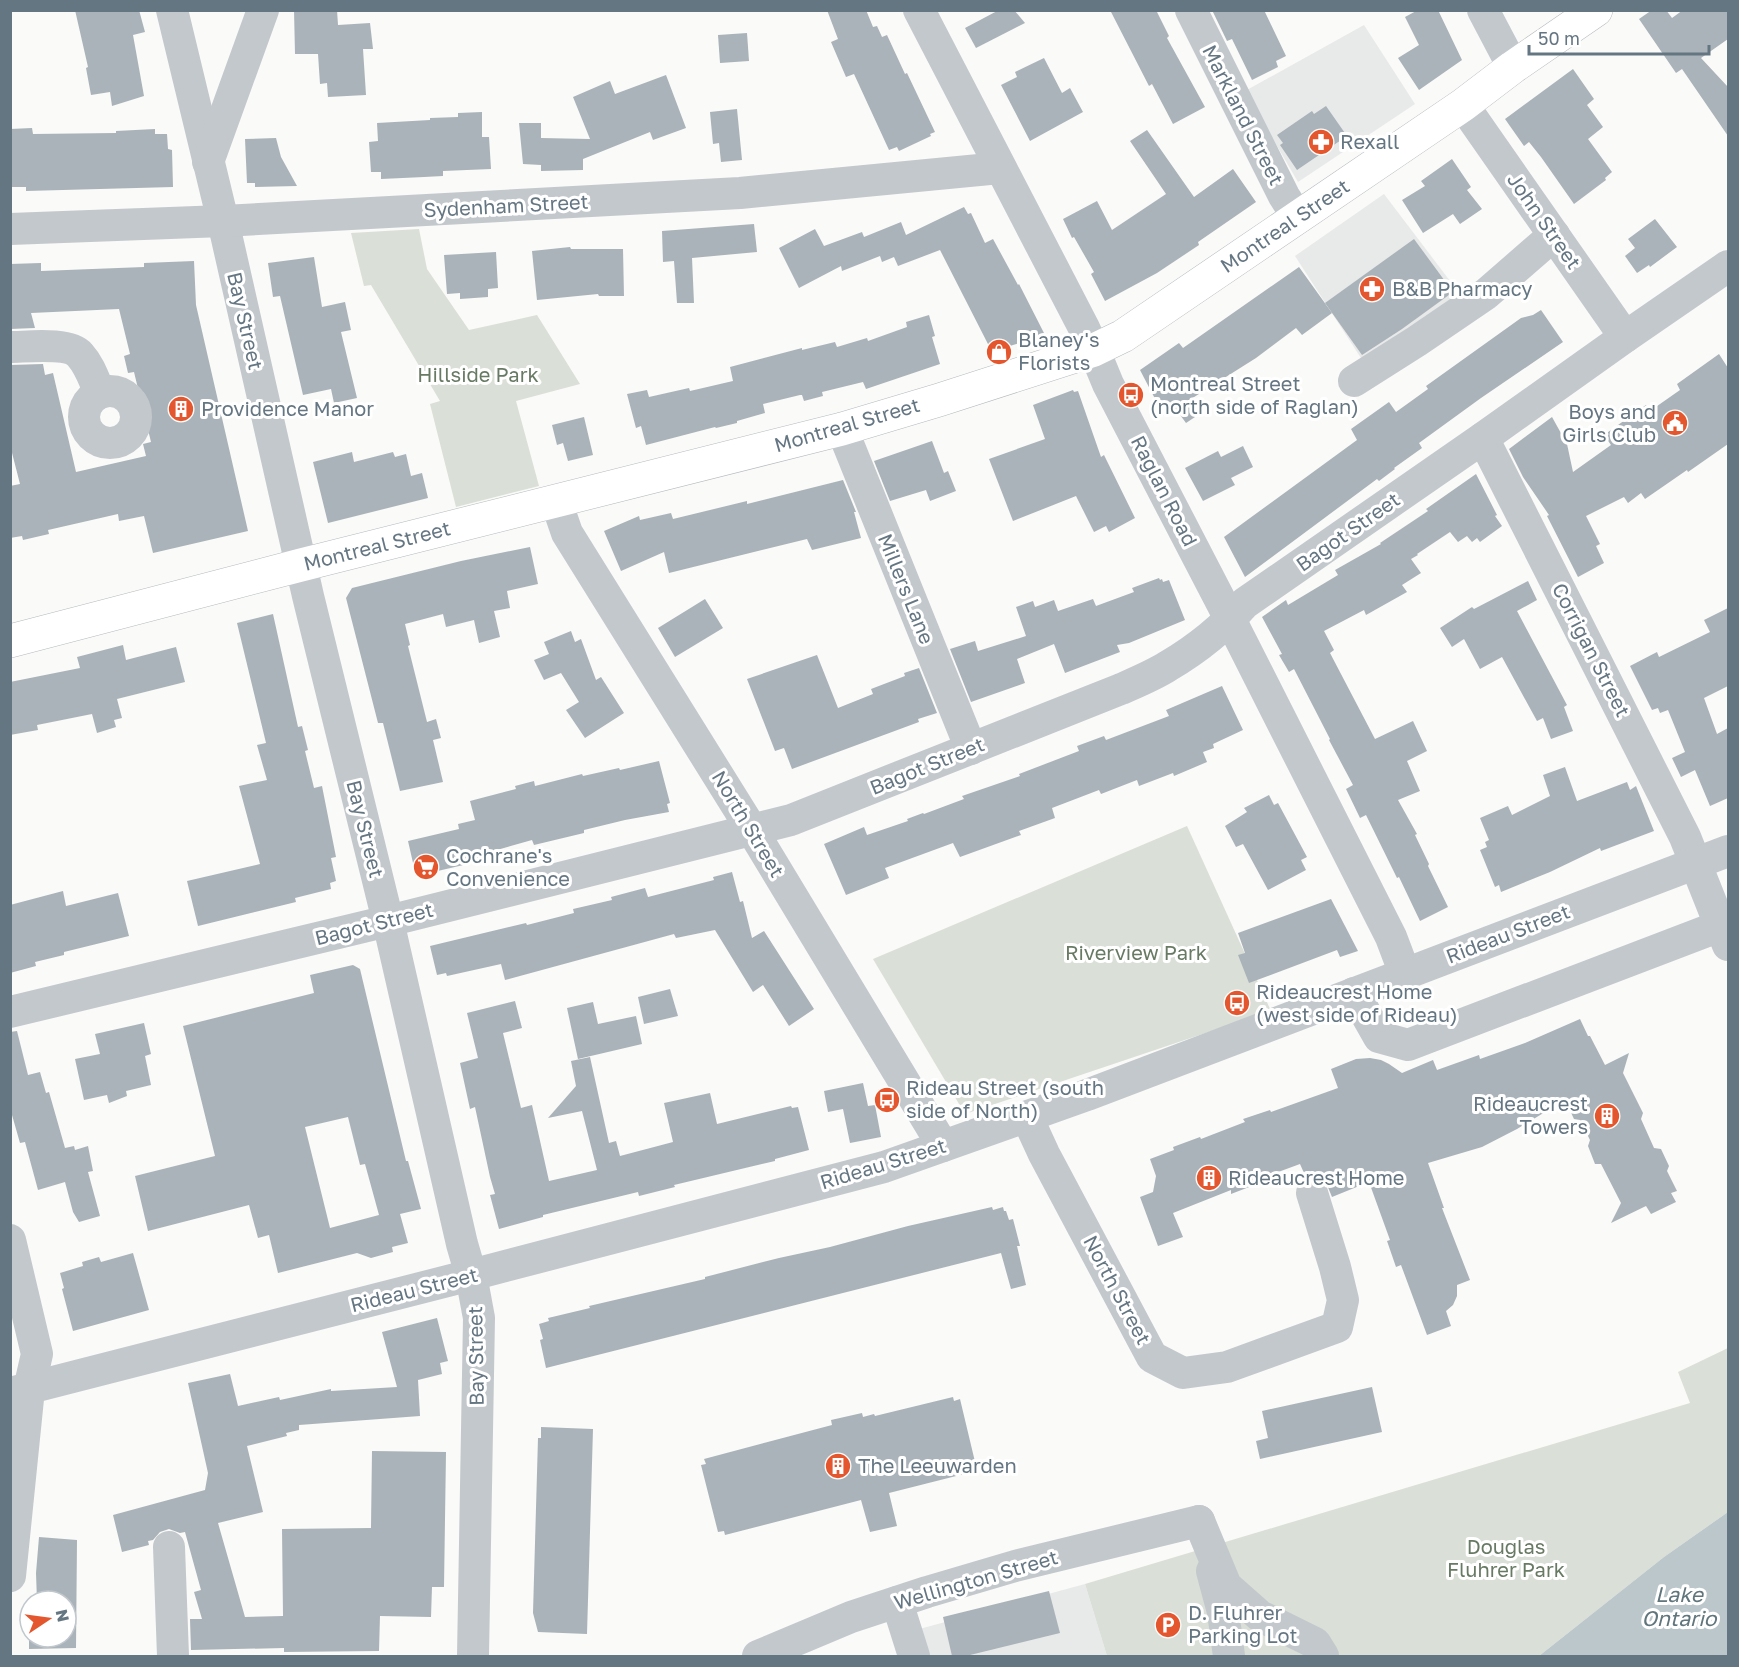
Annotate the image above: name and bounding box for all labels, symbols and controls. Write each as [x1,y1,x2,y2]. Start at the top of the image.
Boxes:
scale bar [1529,18,1709,56]
text: 50 m [1538,27,1580,49]
street label: Markland Street [1198,40,1290,189]
pharmacy icon: Rexall [1306,127,1336,157]
place label: Rexall [1340,129,1400,153]
street label: John Street [1503,168,1587,273]
street label: Montreal Street [1215,173,1353,277]
street label: Sydenham Street [423,189,589,221]
street label: Bay Street [223,270,269,372]
pharmacy icon: B&B Pharmacy [1357,274,1387,304]
place label: B&B Pharmacy [1392,276,1532,300]
place label: Blaney's Florists [1018,327,1100,374]
shop icon: Blaney's Florists [984,337,1014,367]
park label: Hillside Park [417,362,539,386]
place label: Montreal Street (north side of Raglan) [1150,371,1359,418]
bus stop icon: Montreal Street (north side of Raglan) [1116,380,1146,410]
street label: Montreal Street [771,392,922,456]
building icon: Providence Manor [166,394,196,424]
place label: Providence Manor [201,396,374,420]
place label: Boys and Girls Club [1562,399,1656,446]
public building icon: Boys and Girls Club [1660,408,1690,438]
street label: Raglan Road [1127,431,1203,550]
street label: Bagot Street [1291,487,1404,576]
street label: Montreal Street [301,515,453,575]
street label: Millers Lane [874,530,940,647]
street label: Corrigan Street [1548,579,1636,720]
street label: Bagot Street [866,731,987,799]
street label: North Street [708,766,790,881]
street label: Bay Street [342,777,390,880]
place label: Cochrane's Convenience [446,843,570,890]
supermarket icon: Cochrane's Convenience [411,852,441,882]
street label: Bagot Street [312,897,435,949]
street label: Rideau Street [1442,898,1573,968]
park label: Riverview Park [1065,940,1207,964]
place label: Rideaucrest Home (west side of Rideau) [1256,979,1458,1026]
bus stop icon: Rideaucrest Home (west side of Rideau) [1222,988,1252,1018]
place label: Rideau Street (south side of North) [906,1075,1104,1122]
bus stop icon: Rideau Street (south side of North) [872,1085,902,1115]
place label: Rideaucrest Towers [1473,1091,1588,1138]
building icon: Rideaucrest Towers [1592,1101,1622,1131]
street label: Rideau Street [817,1132,949,1194]
building icon: Rideaucrest Home [1194,1163,1224,1193]
place label: Rideaucrest Home [1228,1165,1404,1189]
street label: North Street [1079,1231,1157,1348]
street label: Rideau Street [348,1262,480,1316]
street label: Bay Street [462,1306,488,1406]
building icon: The Leeuwarden [823,1451,853,1481]
place label: The Leeuwarden [858,1453,1017,1477]
park label: Douglas Fluhrer Park [1447,1534,1565,1581]
street label: Wellington Street [891,1544,1060,1614]
water label: Lake Ontario [1642,1581,1718,1631]
north arrow [18,1589,78,1649]
place label: D. Fluhrer Parking Lot [1188,1600,1297,1647]
text: N [52,1607,74,1624]
parking icon: D. Fluhrer Parking Lot [1153,1610,1183,1640]

